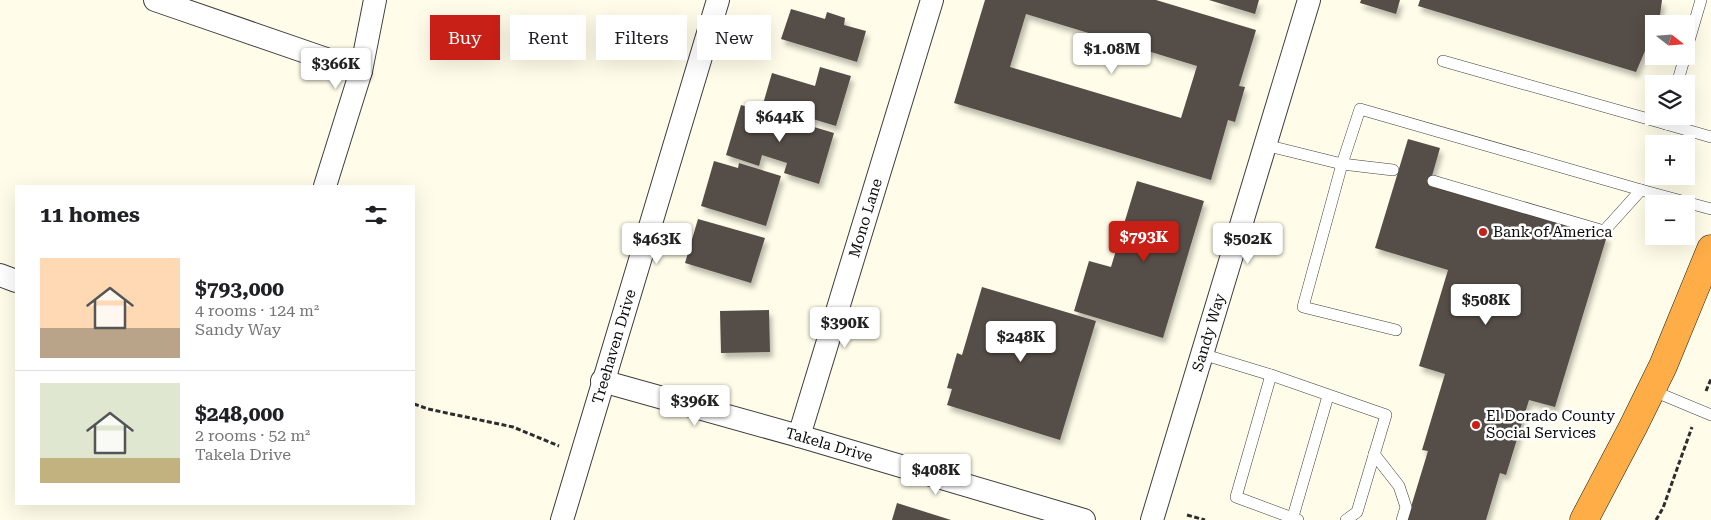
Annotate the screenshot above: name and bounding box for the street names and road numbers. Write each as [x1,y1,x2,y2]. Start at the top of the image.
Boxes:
street label: Mono Lane [845,176,886,260]
street label: Treehaven Drive [588,287,640,406]
street label: Sandy Way [1188,291,1229,374]
street label: Takela Drive [783,424,875,466]

